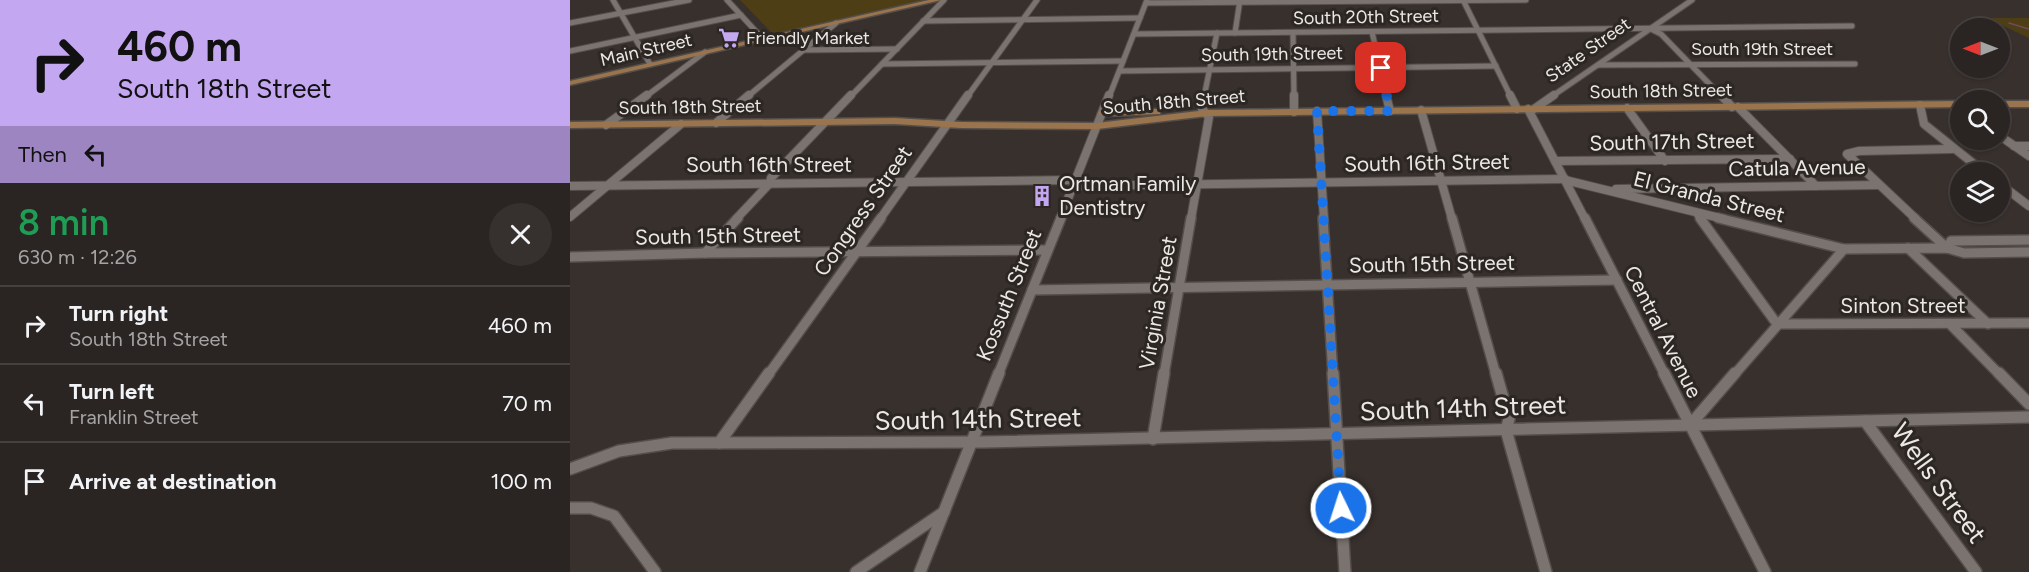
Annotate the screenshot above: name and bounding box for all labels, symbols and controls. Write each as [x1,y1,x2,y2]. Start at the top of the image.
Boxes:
street label: South 20th Street [1293,5,1439,29]
street label: State Street [1541,13,1635,87]
north arrow [1950,18,2010,78]
map controls [1950,18,2010,222]
text: 460 m [117,21,242,72]
icon: right [18,24,96,102]
supermarket icon: Friendly Market [717,26,741,50]
place label: Friendly Market [746,27,870,49]
street label: Main Street [598,29,694,71]
street label: South 19th Street [1691,38,1833,60]
street label: South 19th Street [1201,42,1343,66]
pin [1355,42,1406,93]
icon: arrive [1364,51,1397,84]
text: South 18th Street [117,72,332,105]
street label: South 18th Street [1589,79,1733,103]
street label: South 18th Street [1102,85,1246,119]
button: search [1950,90,2010,150]
street label: South 18th Street [618,95,762,119]
street label: South 17th Street [1589,128,1755,155]
icon: left [79,138,112,171]
text: Then [18,141,67,168]
street label: Congress Street [808,141,917,281]
street label: South 16th Street [1344,149,1510,176]
street label: South 16th Street [686,152,852,177]
street label: Catula Avenue [1728,154,1866,181]
button: layers [1950,162,2010,222]
street label: El Granda Street [1631,166,1787,227]
place label: Ortman Family Dentistry [1059,171,1196,220]
building icon: Ortman Family Dentistry [1030,184,1054,208]
text: 8 min [18,201,109,244]
button: close [489,203,552,266]
street label: South 15th Street [635,222,801,249]
street label: Kossuth Street [971,225,1046,364]
street label: Virginia Street [1133,234,1182,372]
text: 630 m · 12:26 [18,245,137,269]
street label: South 15th Street [1349,250,1515,277]
street label: Central Avenue [1619,262,1707,402]
street label: Sinton Street [1840,293,1966,318]
text: Turn right [69,300,168,327]
icon: right [18,309,51,342]
text: 460 m [488,312,552,339]
text: South 18th Street [69,327,228,351]
text: Turn left [69,378,155,405]
icon: left [18,387,51,420]
street label: South 14th Street [1359,388,1567,428]
text: 70 m [502,390,552,417]
street label: South 14th Street [874,401,1082,437]
text: Franklin Street [69,405,199,429]
street label: Wells Street [1885,417,1993,550]
icon: arrive [18,465,51,498]
text: Arrive at destination [69,468,277,495]
text: 100 m [491,468,552,495]
position arrow [1309,476,1373,540]

